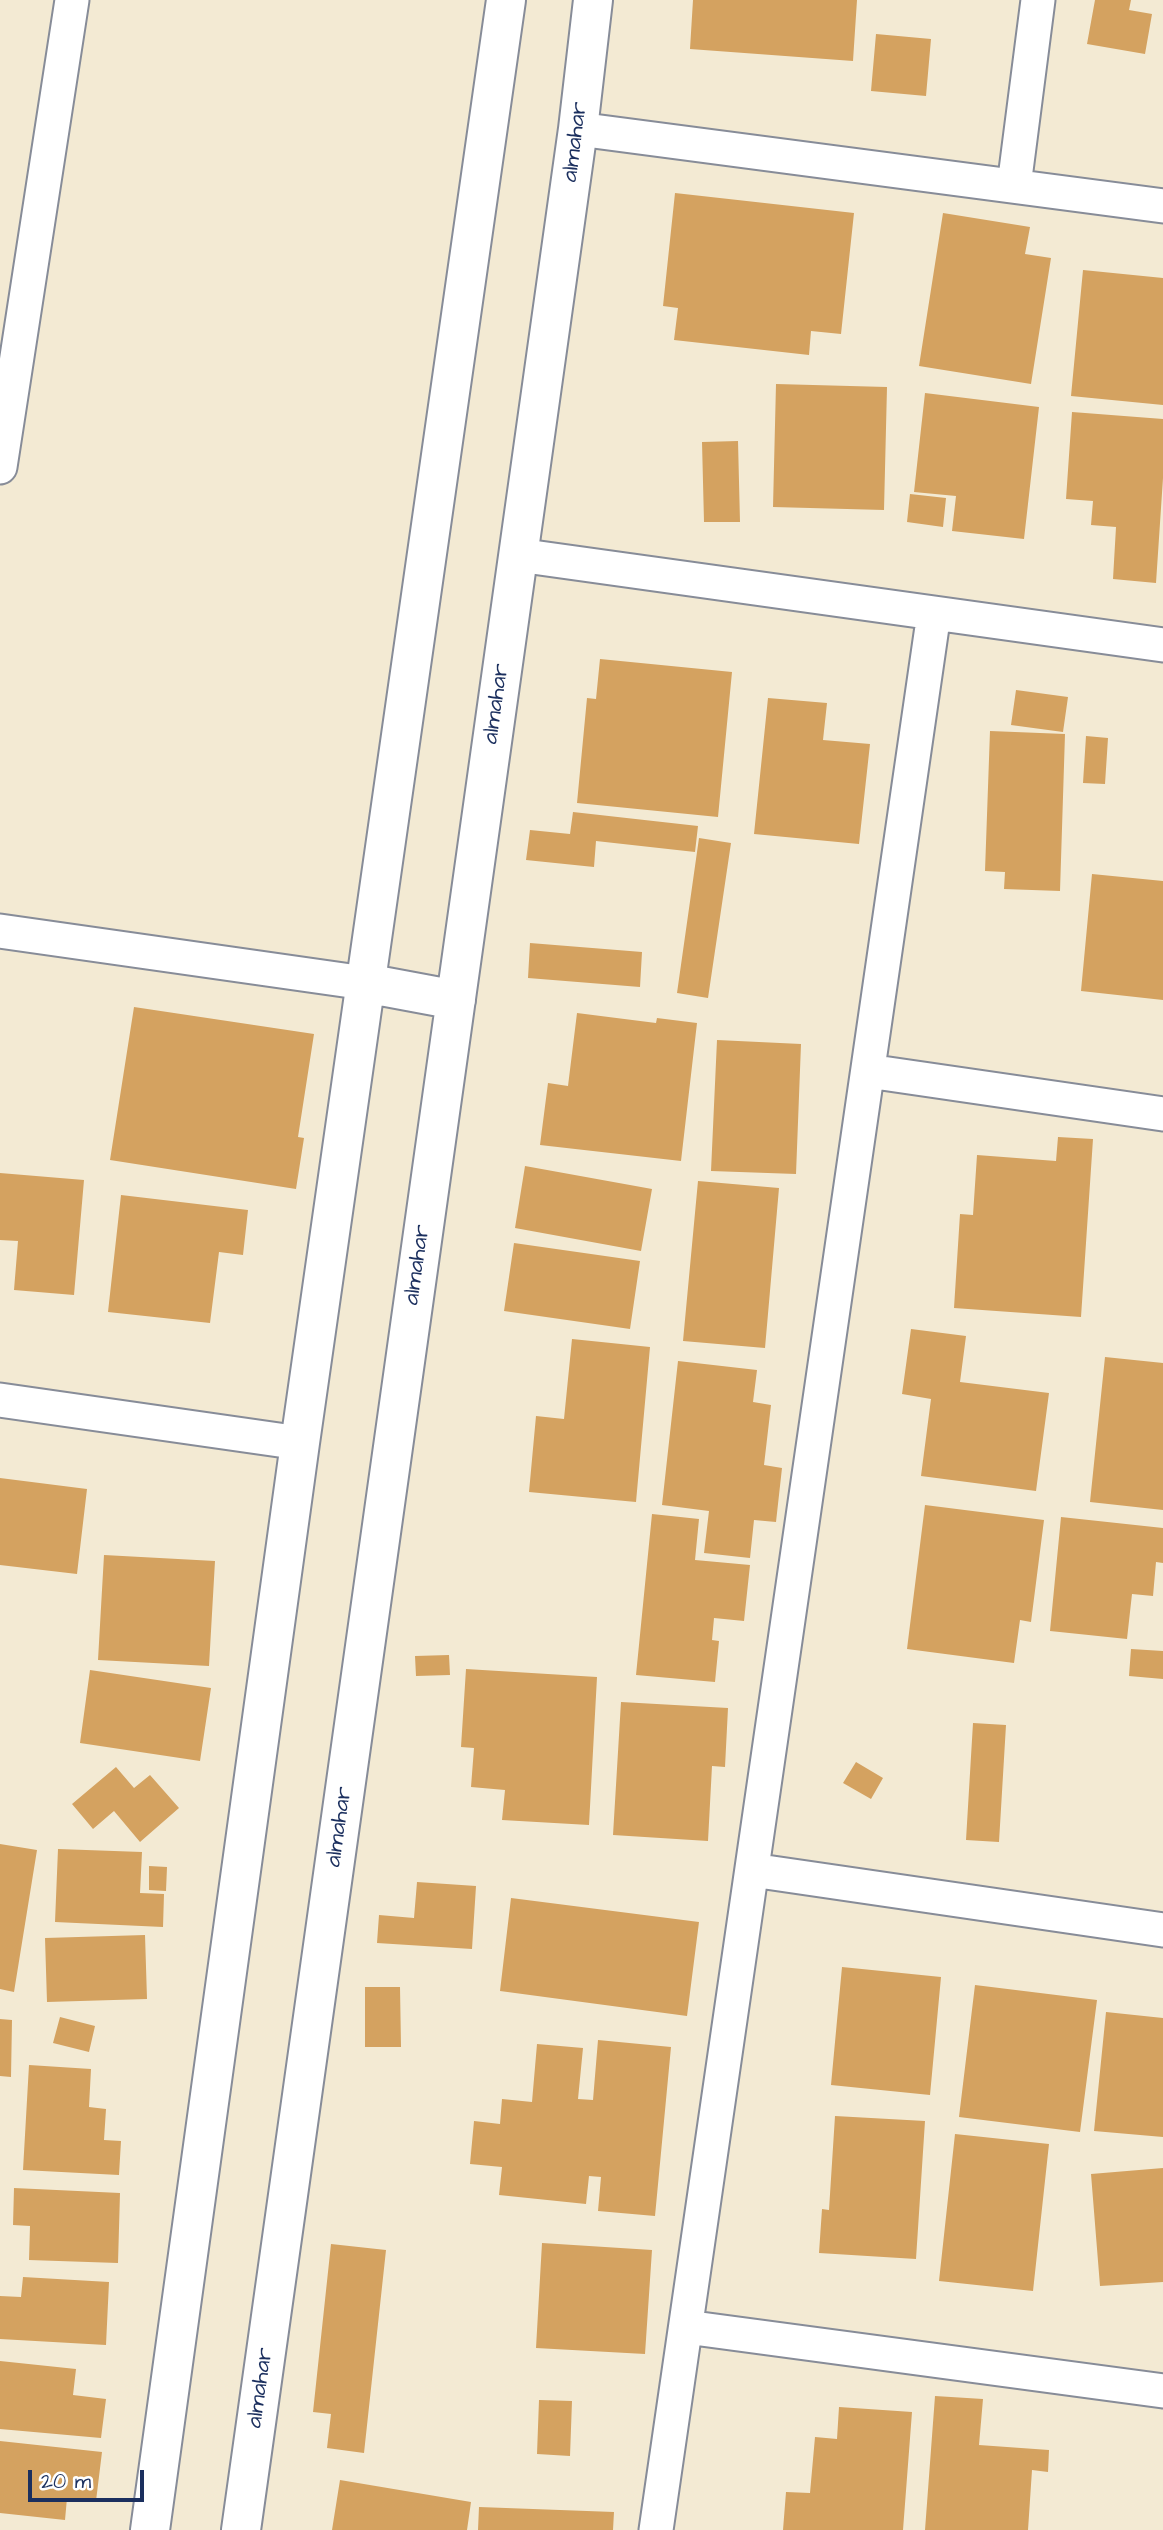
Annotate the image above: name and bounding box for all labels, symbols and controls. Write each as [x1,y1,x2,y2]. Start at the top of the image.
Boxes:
street label: almahar [557,100,595,184]
street label: almahar [478,662,516,746]
street label: almahar [399,1223,437,1307]
street label: almahar [321,1785,359,1869]
street label: almahar [242,2346,280,2430]
scale bar [32,2456,147,2500]
text: 20 m [41,2467,91,2496]

